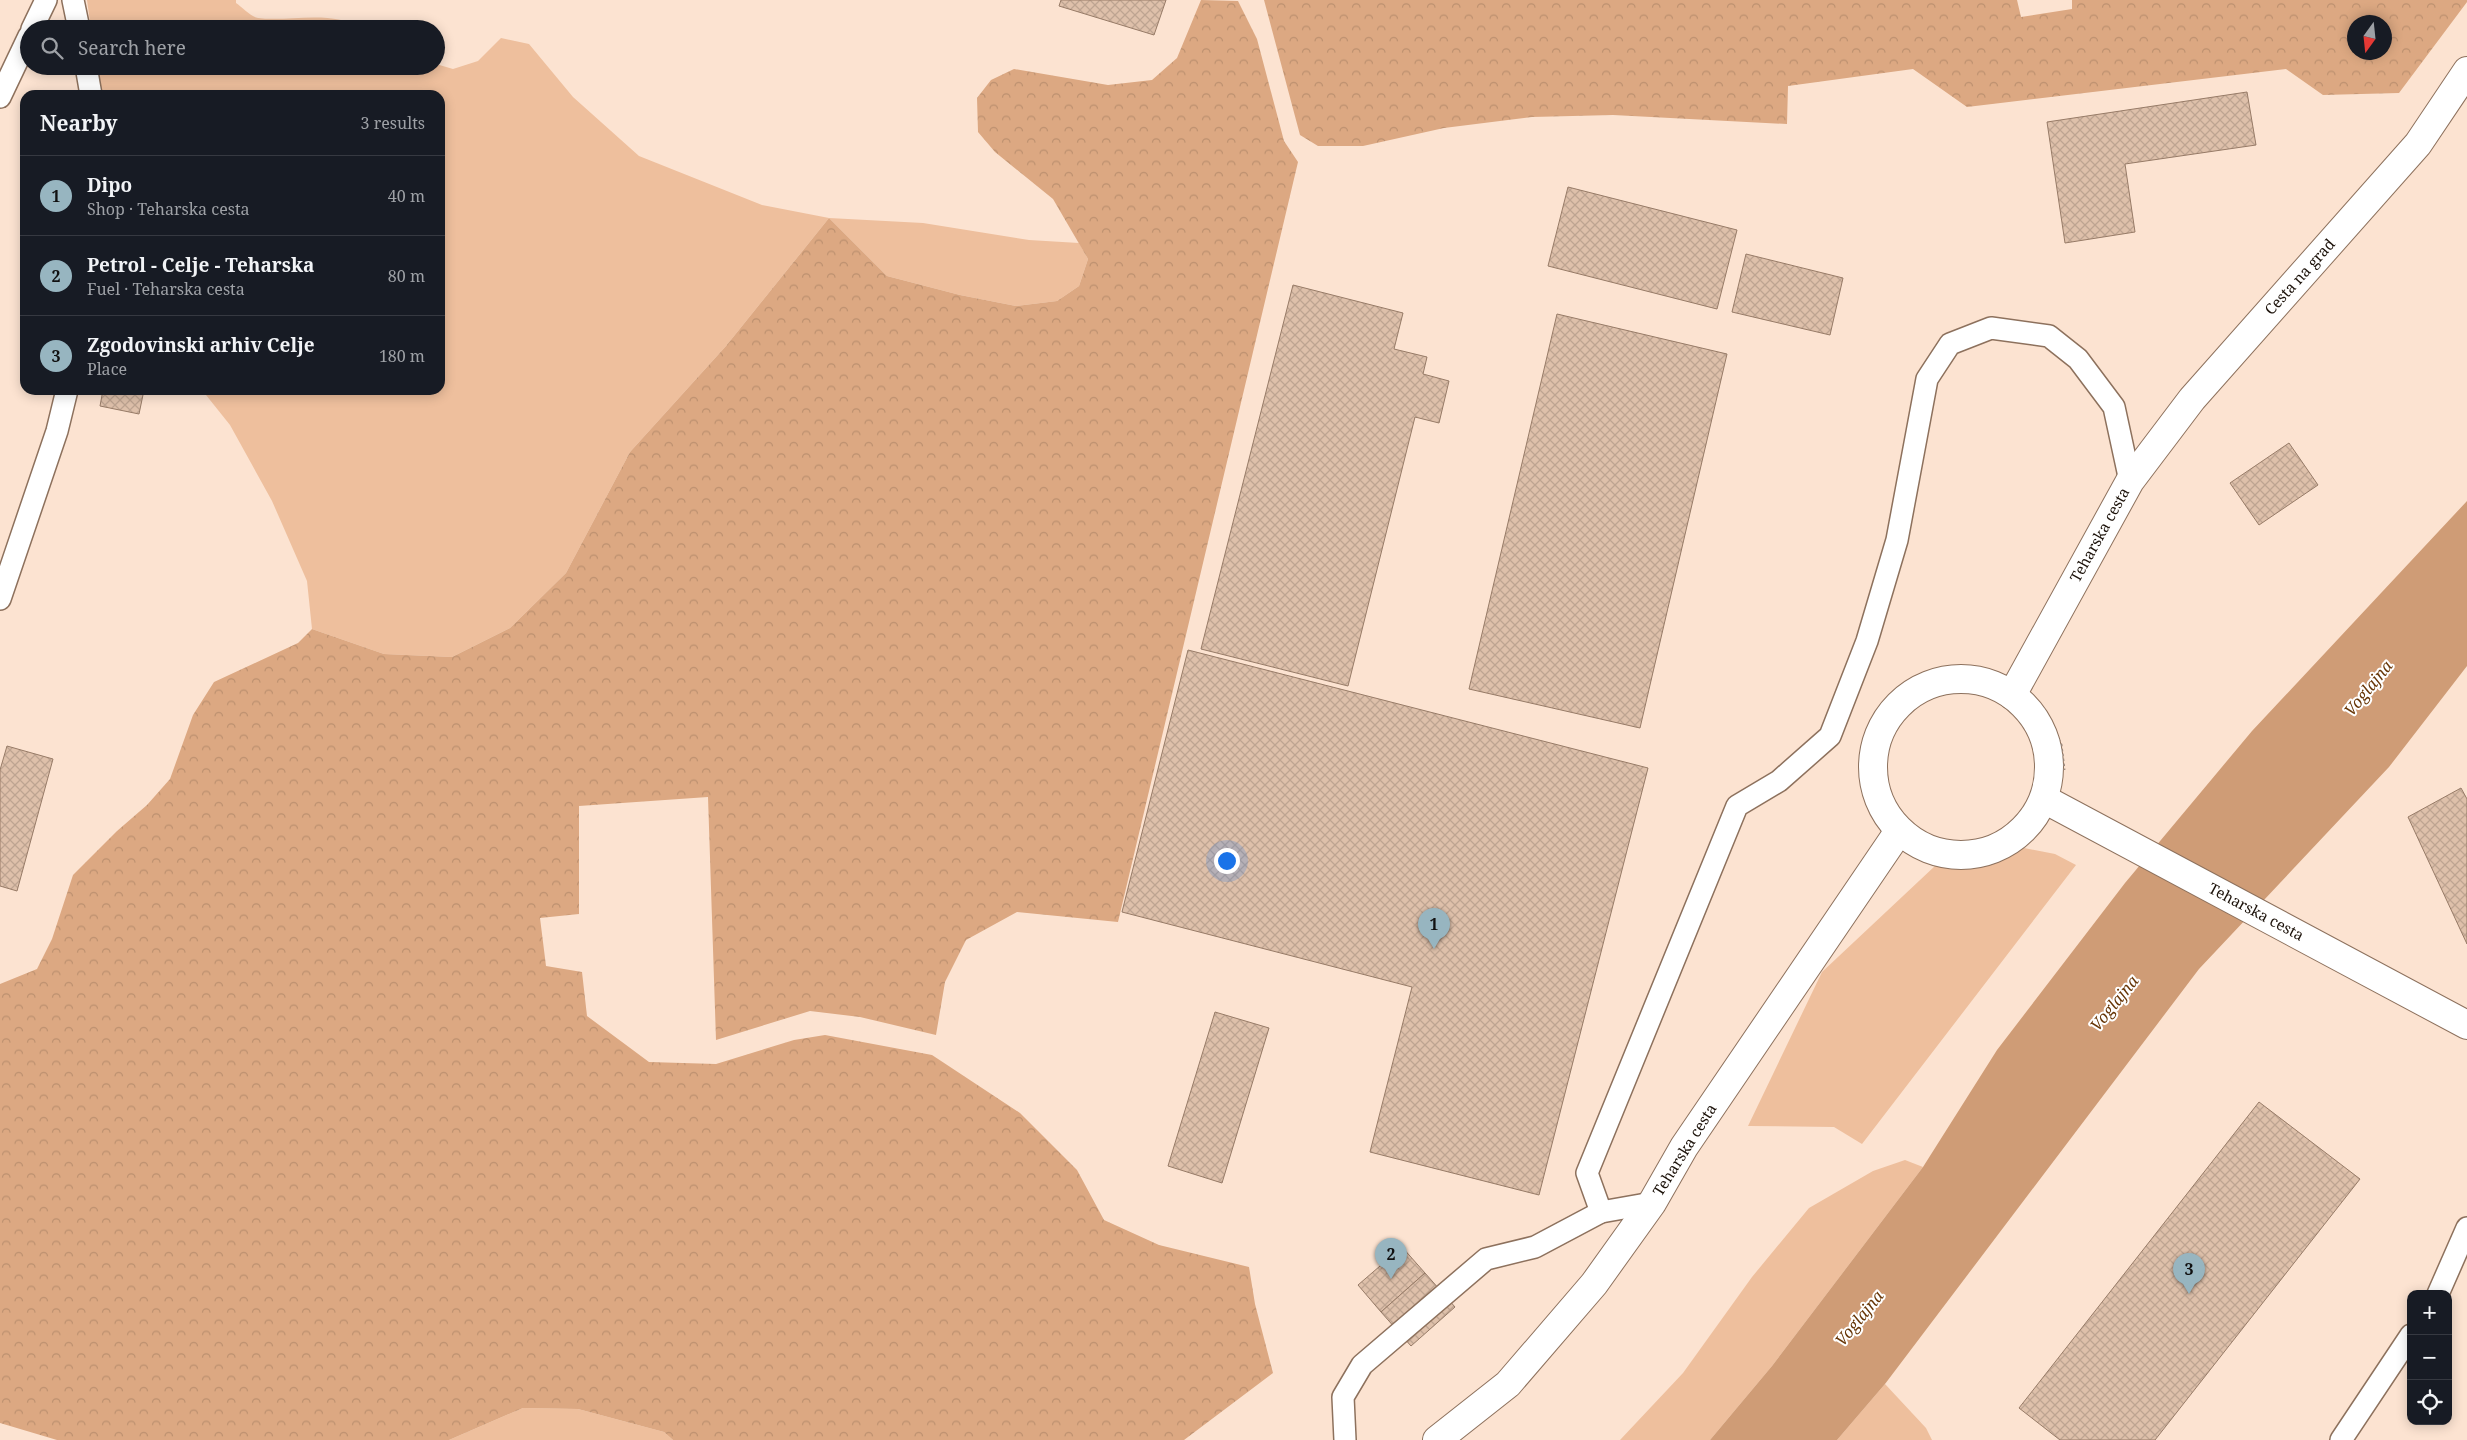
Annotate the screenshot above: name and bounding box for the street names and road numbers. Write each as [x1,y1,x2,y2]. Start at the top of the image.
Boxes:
street label: Cesta na grad [2260,234,2339,319]
street label: Teharska cesta [2065,484,2133,585]
street label: Teharska cesta [2205,878,2308,945]
street label: Teharska cesta [1648,1100,1721,1199]

